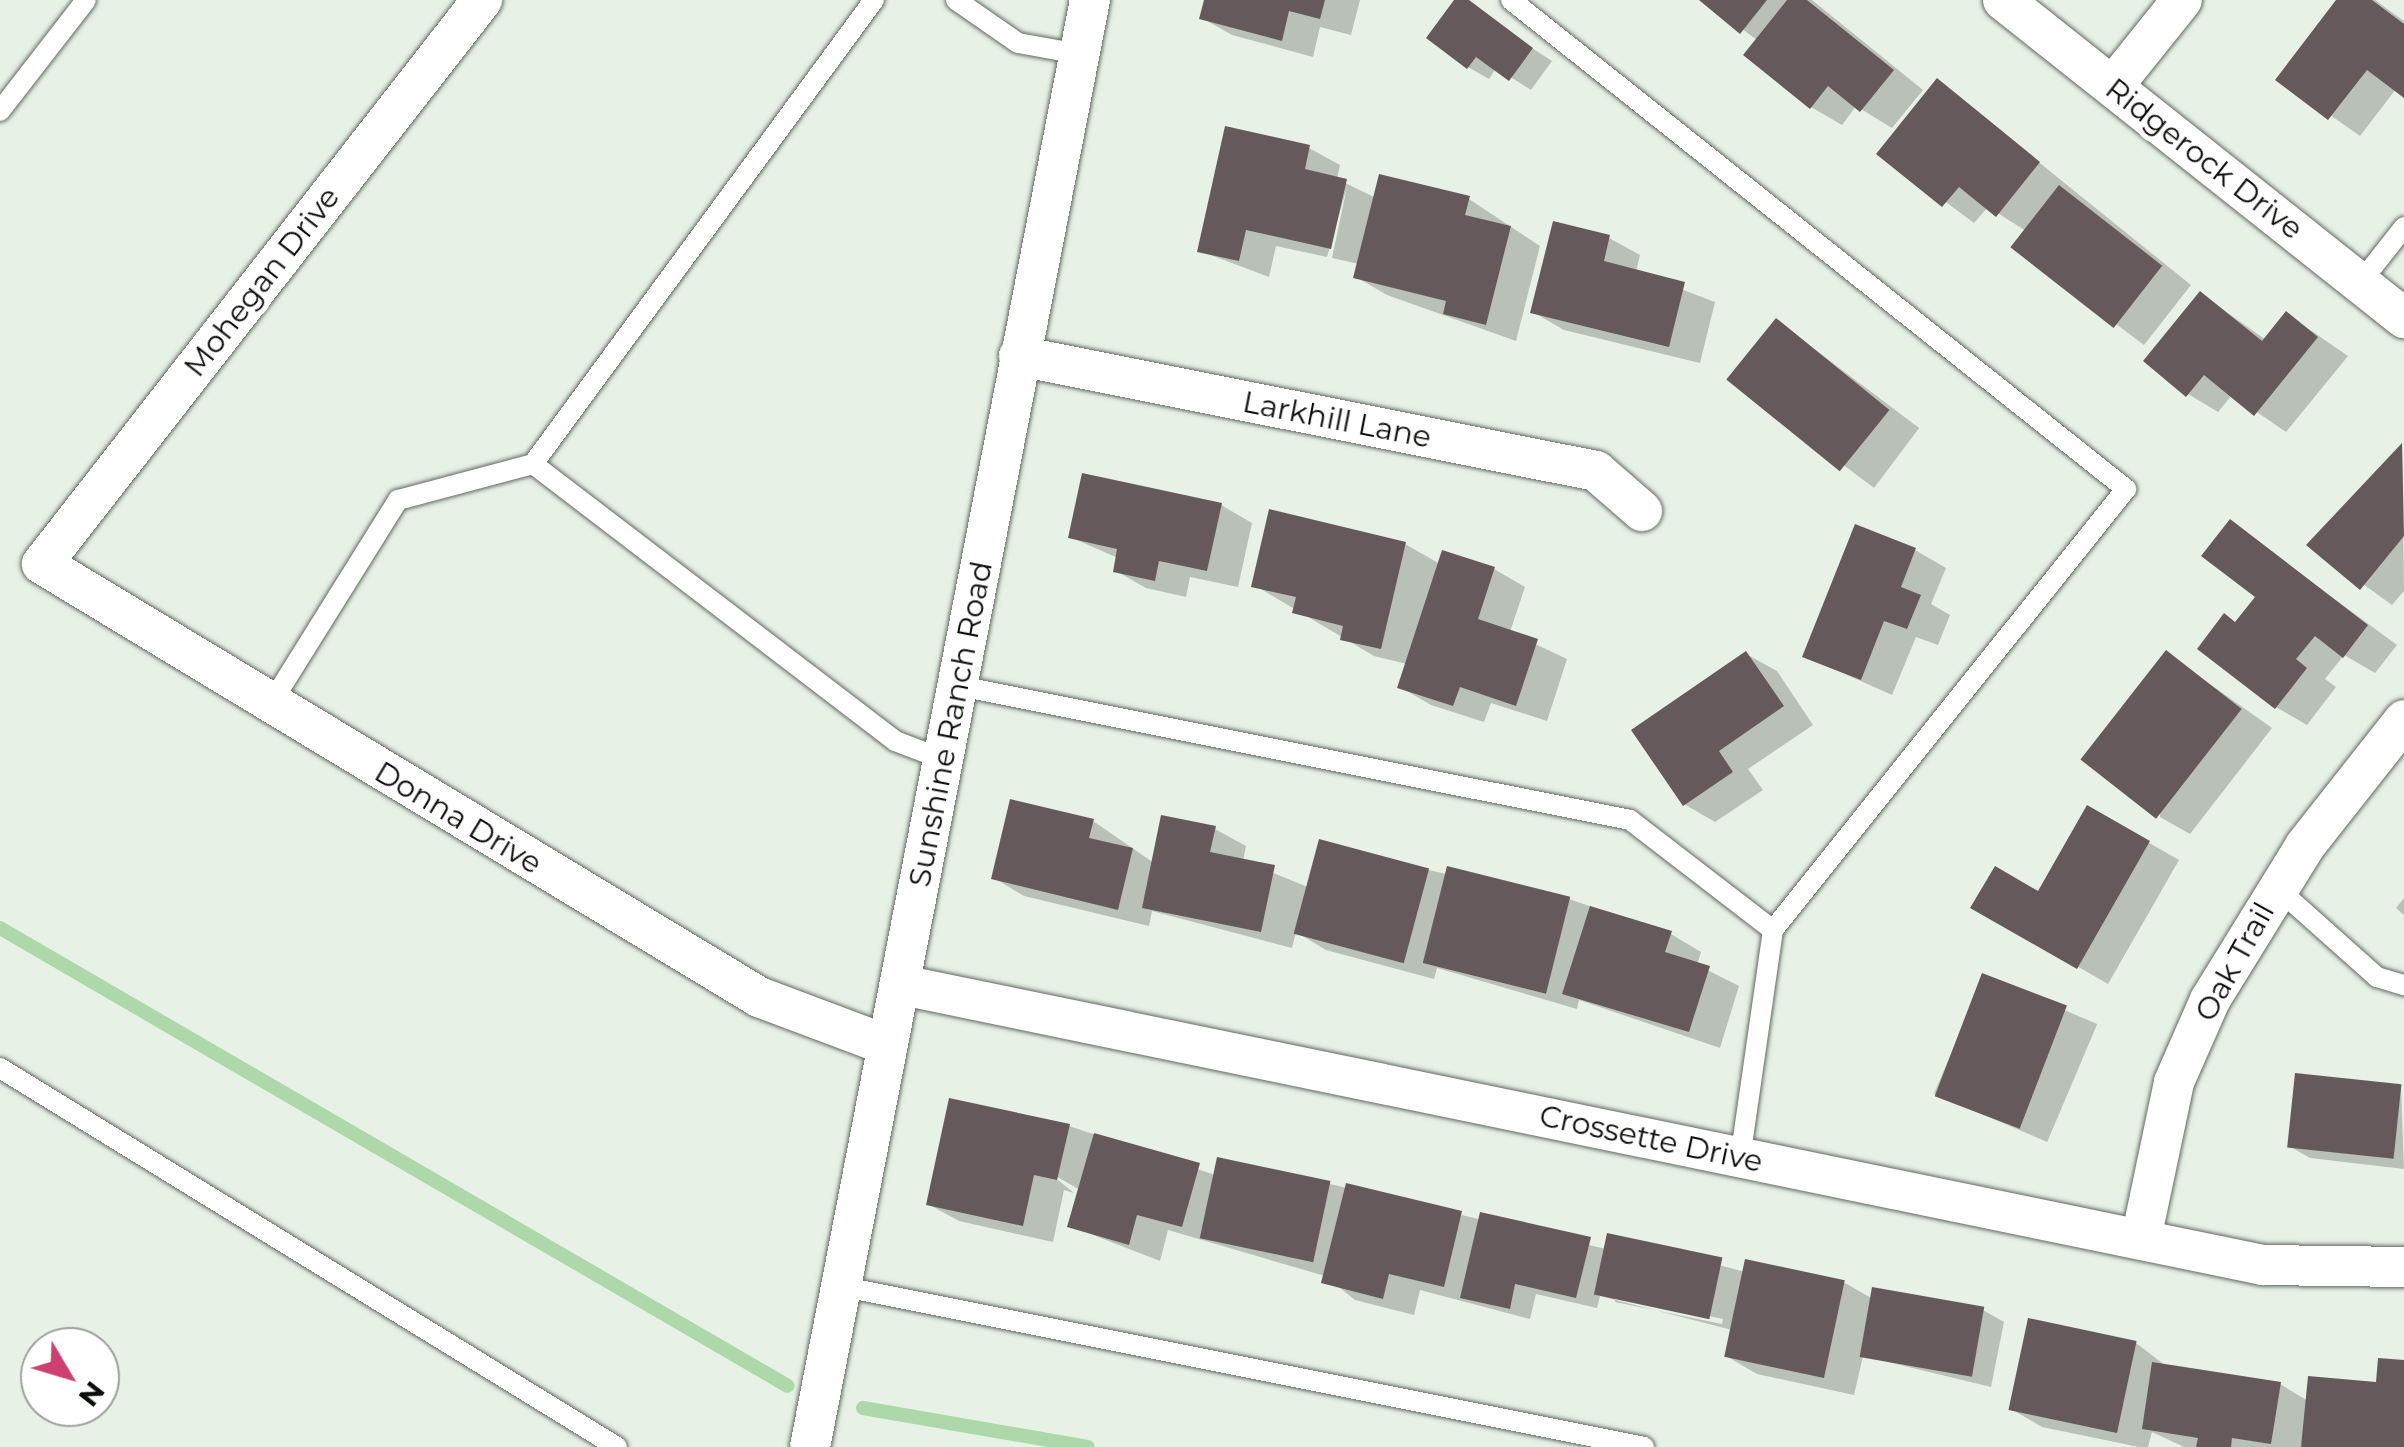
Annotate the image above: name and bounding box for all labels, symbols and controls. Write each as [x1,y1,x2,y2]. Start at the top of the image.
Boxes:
street label: Ridgerock Drive [2098,71,2310,247]
street label: Mohegan Drive [177,180,347,384]
street label: Larkhill Lane [1240,384,1434,456]
street label: Sunshine Ranch Road [902,558,1000,890]
street label: Donna Drive [368,754,548,882]
street label: Oak Trail [2188,896,2282,1028]
street label: Crossette Drive [1536,1098,1766,1180]
north arrow [20,1327,120,1427]
text: N [72,1375,112,1414]

